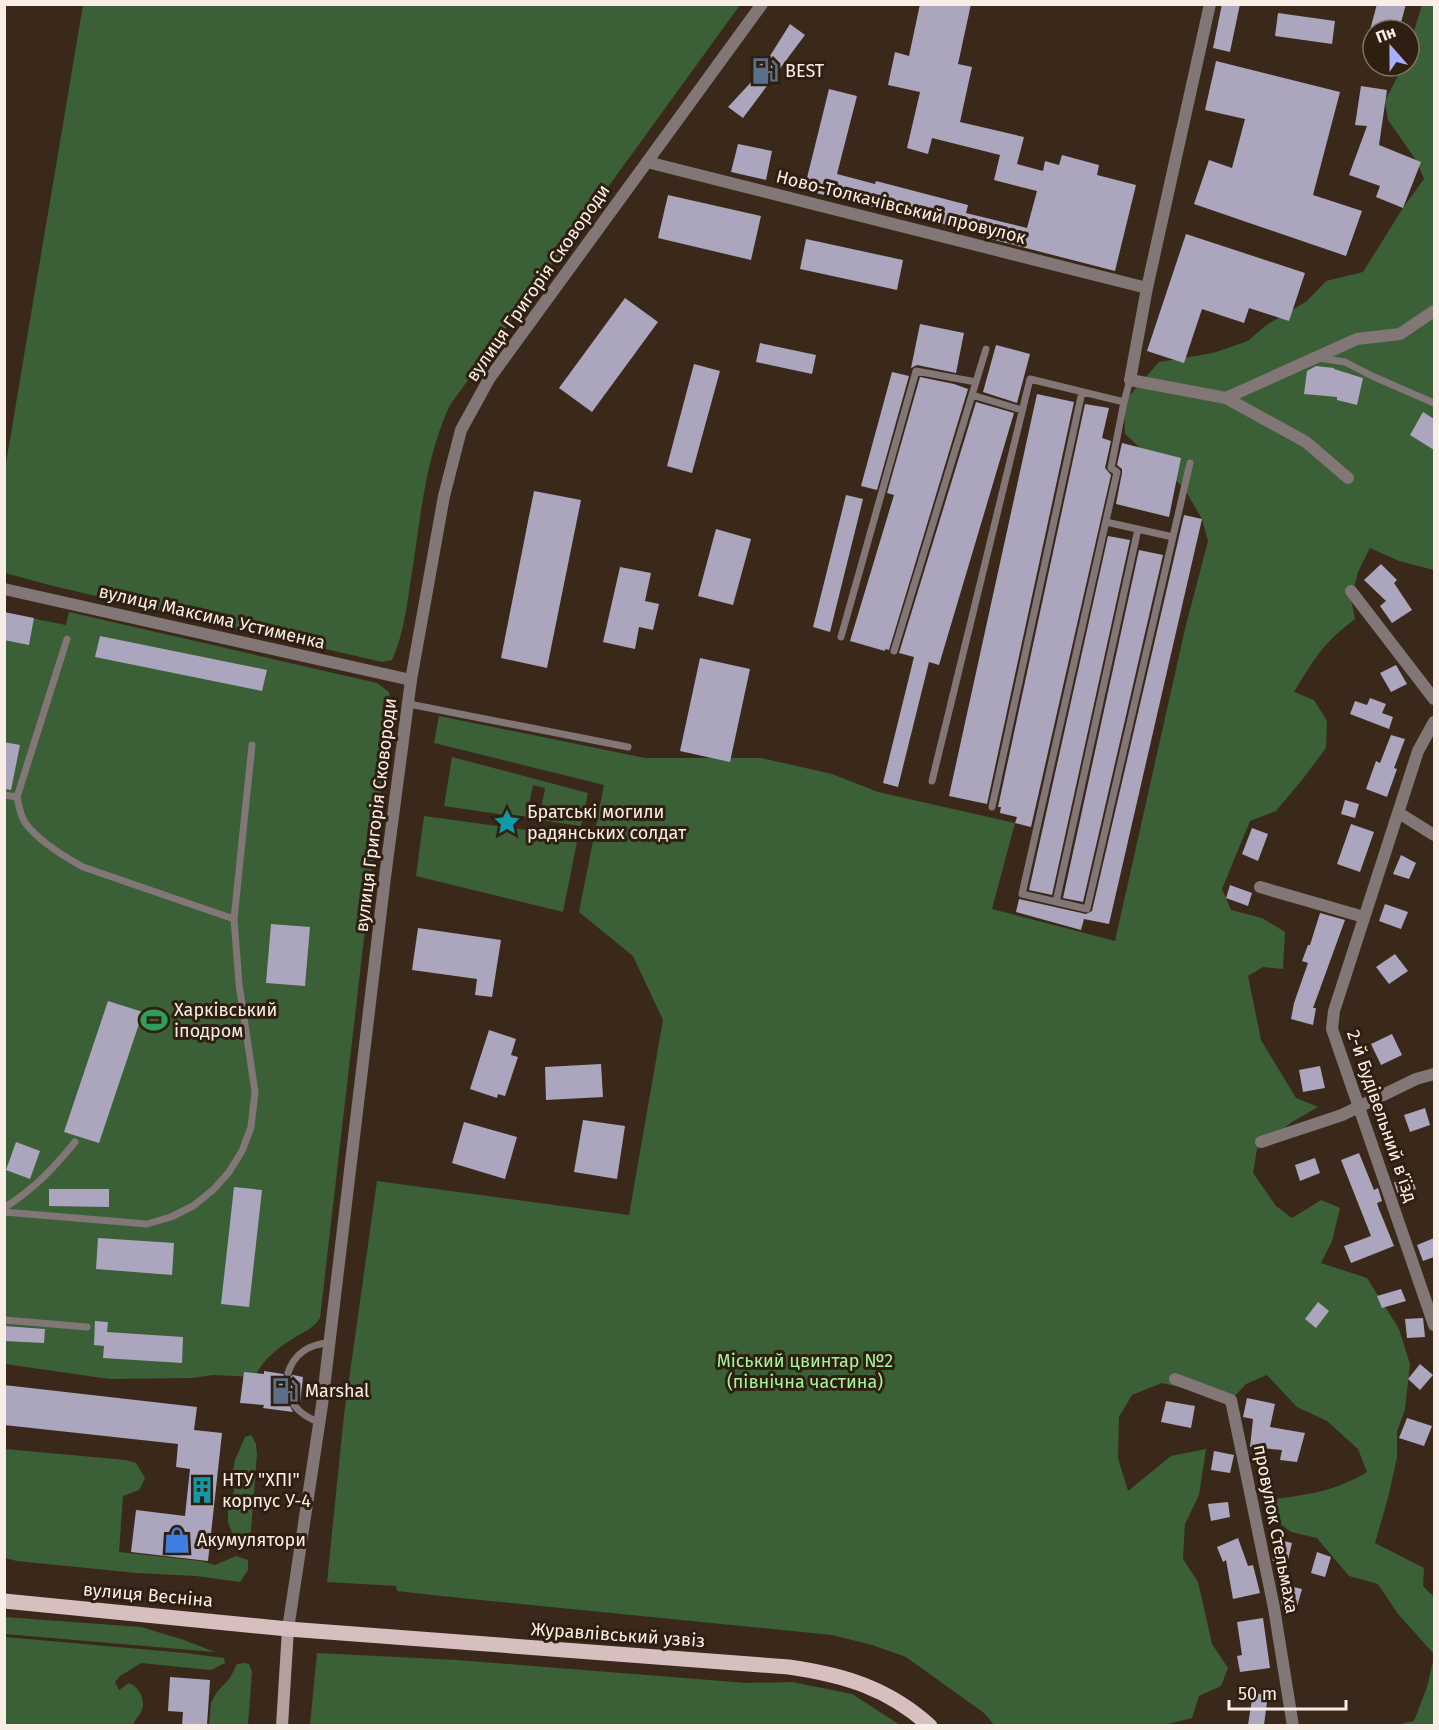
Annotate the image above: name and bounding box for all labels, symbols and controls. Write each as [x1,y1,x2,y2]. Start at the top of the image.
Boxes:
north arrow [1361,18,1421,78]
text: Пн [1373,22,1399,47]
fuel station icon: BEST [750,56,780,86]
place label: BEST [785,60,825,82]
street label: Ново-Толкачівський провулок [774,165,1029,249]
street label: вулиця Григорія Сковороди [461,180,615,386]
street label: вулиця Максима Устименка [97,580,327,654]
street label: вулиця Григорія Сковороди [351,697,401,933]
place label: Братські могили радянських солдат [527,801,687,844]
place icon: Братські могили радянських солдат [492,807,522,837]
place label: Харківський іподром [174,999,277,1042]
sports icon: Харківський іподром [139,1005,169,1035]
street label: 2-й Будівельний в’їзд [1342,1027,1422,1205]
park label: Міський цвинтар №2 (північна частина) [717,1350,893,1393]
fuel station icon: Marshal [270,1376,300,1406]
place label: Marshal [305,1380,369,1402]
street label: провулок Стельмаха [1249,1443,1303,1615]
place label: НТУ "ХПІ" корпус У-4 [222,1469,311,1512]
building icon: НТУ "ХПІ" корпус У-4 [187,1475,217,1505]
shop icon: Акумулятори [162,1525,192,1555]
place label: Акумулятори [197,1529,306,1551]
street label: вулиця Весніна [82,1578,214,1612]
street label: Журавлівський узвіз [530,1618,706,1652]
scale bar [1229,1673,1346,1711]
text: 50 m [1238,1683,1277,1705]

